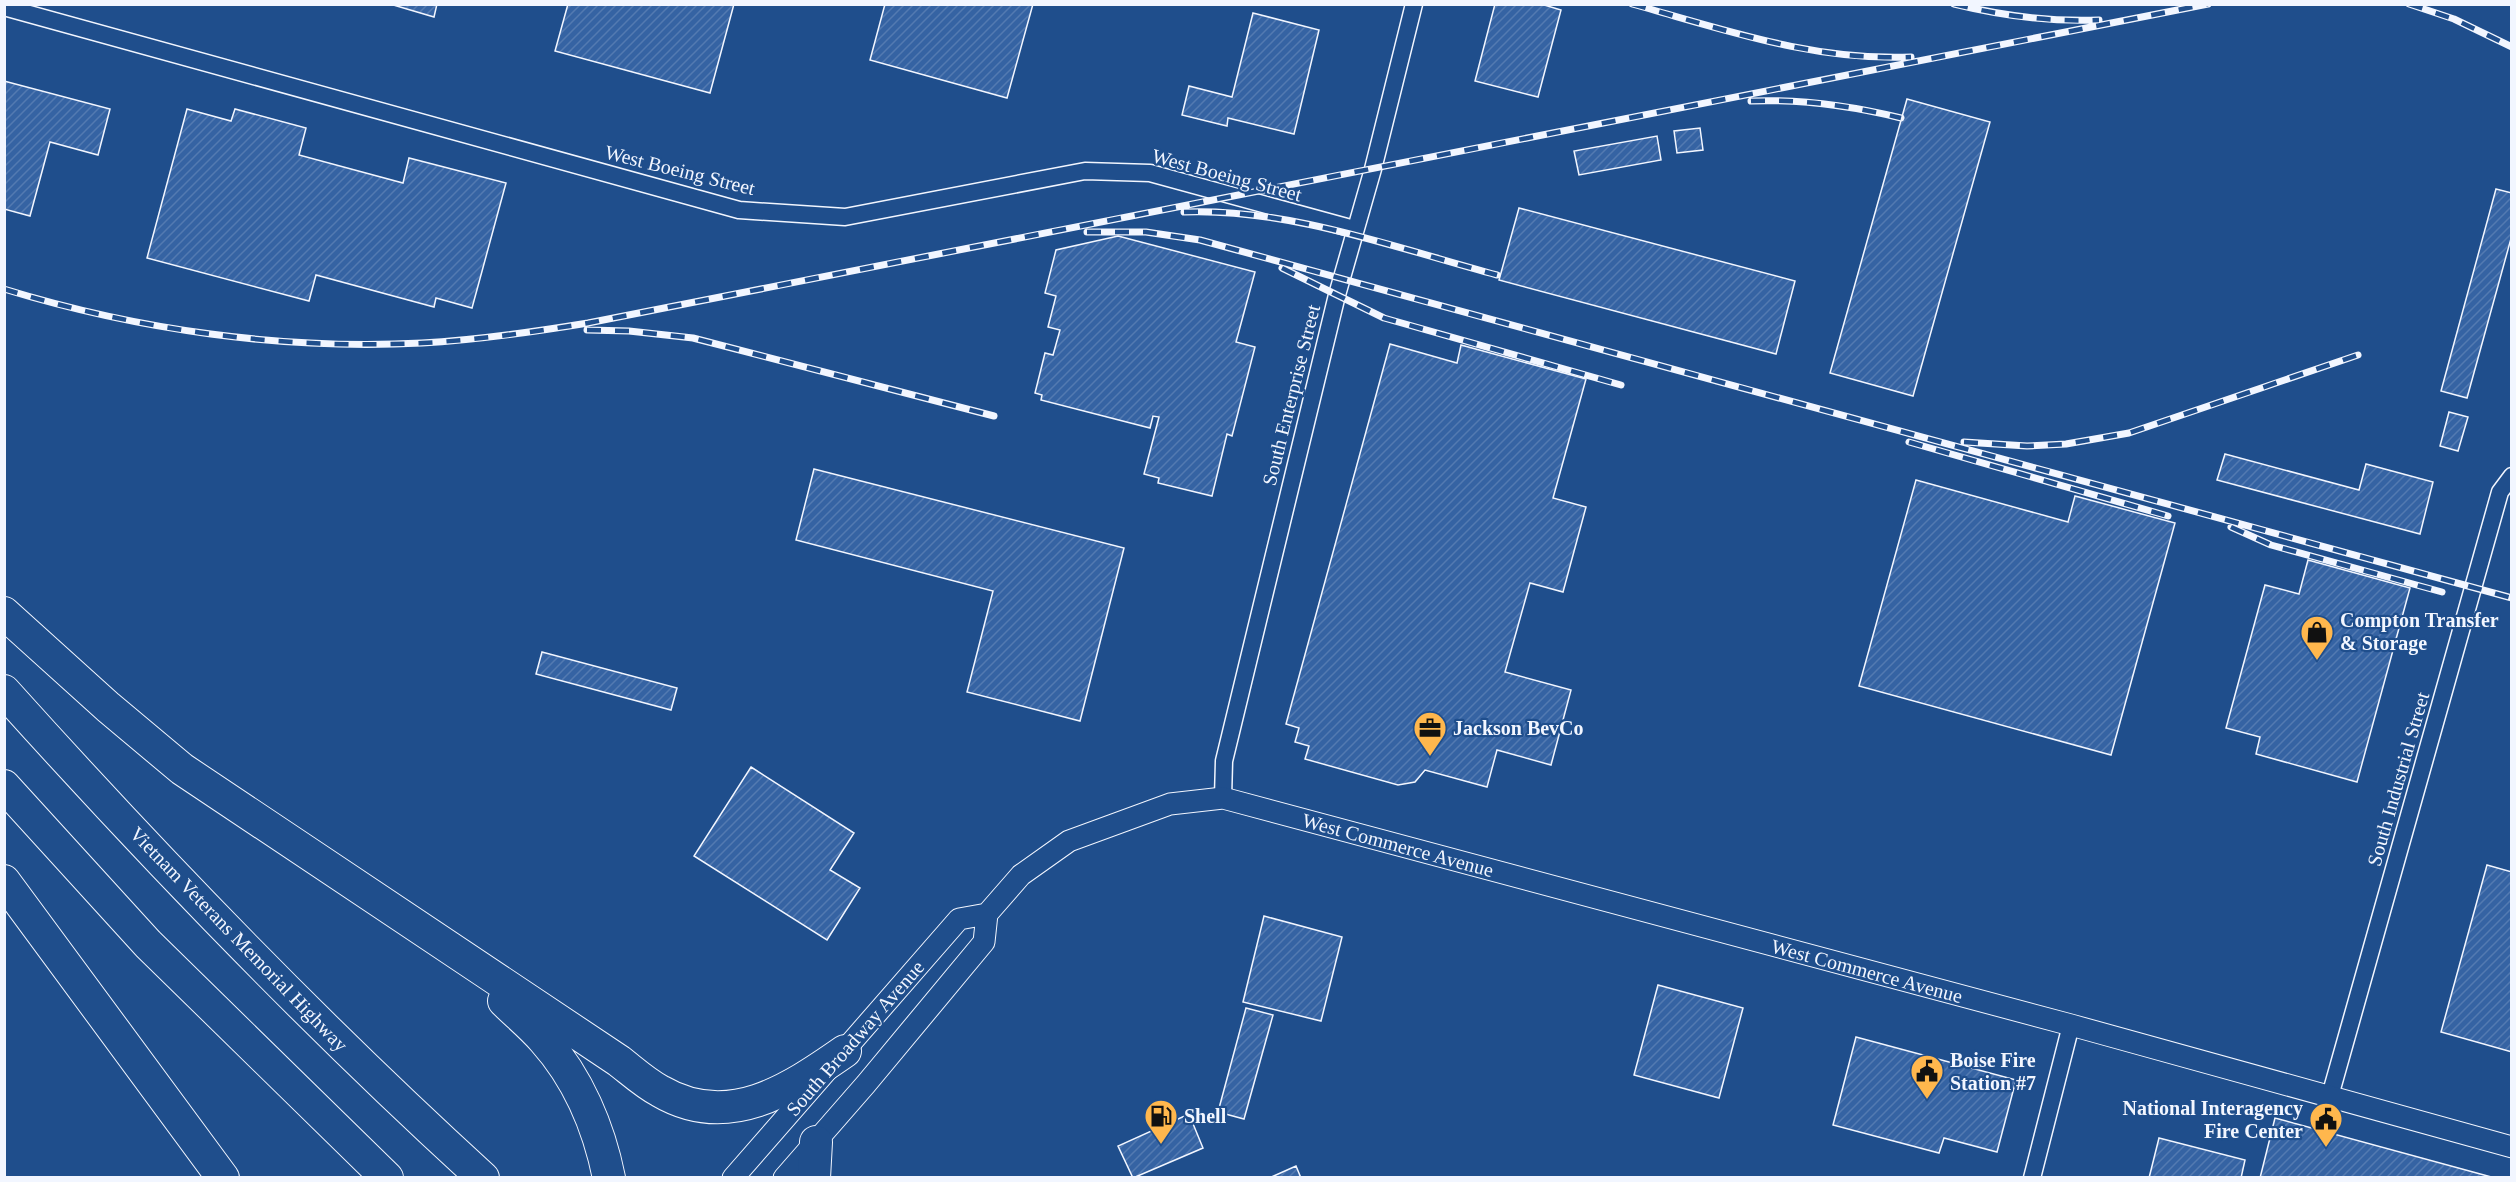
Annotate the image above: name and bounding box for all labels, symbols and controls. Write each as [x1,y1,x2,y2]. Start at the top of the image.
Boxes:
street label: West Boeing Street [602,141,758,200]
street label: West Boeing Street [1150,144,1305,207]
street label: South Enterprise Street [1258,302,1325,488]
place label: Compton Transfer & Storage [2340,609,2499,655]
shop icon: Compton Transfer & Storage [2299,614,2335,661]
street label: South Industrial Street [2363,689,2434,869]
office icon: Jackson BevCo [1412,710,1448,757]
place label: Jackson BevCo [1453,717,1584,739]
street label: West Commerce Avenue [1300,809,1496,881]
street label: Vietnam Veterans Memorial Highway [125,822,352,1056]
street label: West Commerce Avenue [1769,935,1965,1007]
street label: South Broadway Avenue [782,956,929,1121]
place label: Boise Fire Station #7 [1950,1049,2036,1094]
public building icon: Boise Fire Station #7 [1909,1053,1945,1100]
place label: National Interagency Fire Center [2122,1097,2303,1142]
fuel station icon: Shell [1143,1098,1179,1145]
public building icon: National Interagency Fire Center [2308,1101,2344,1148]
place label: Shell [1184,1105,1227,1127]

